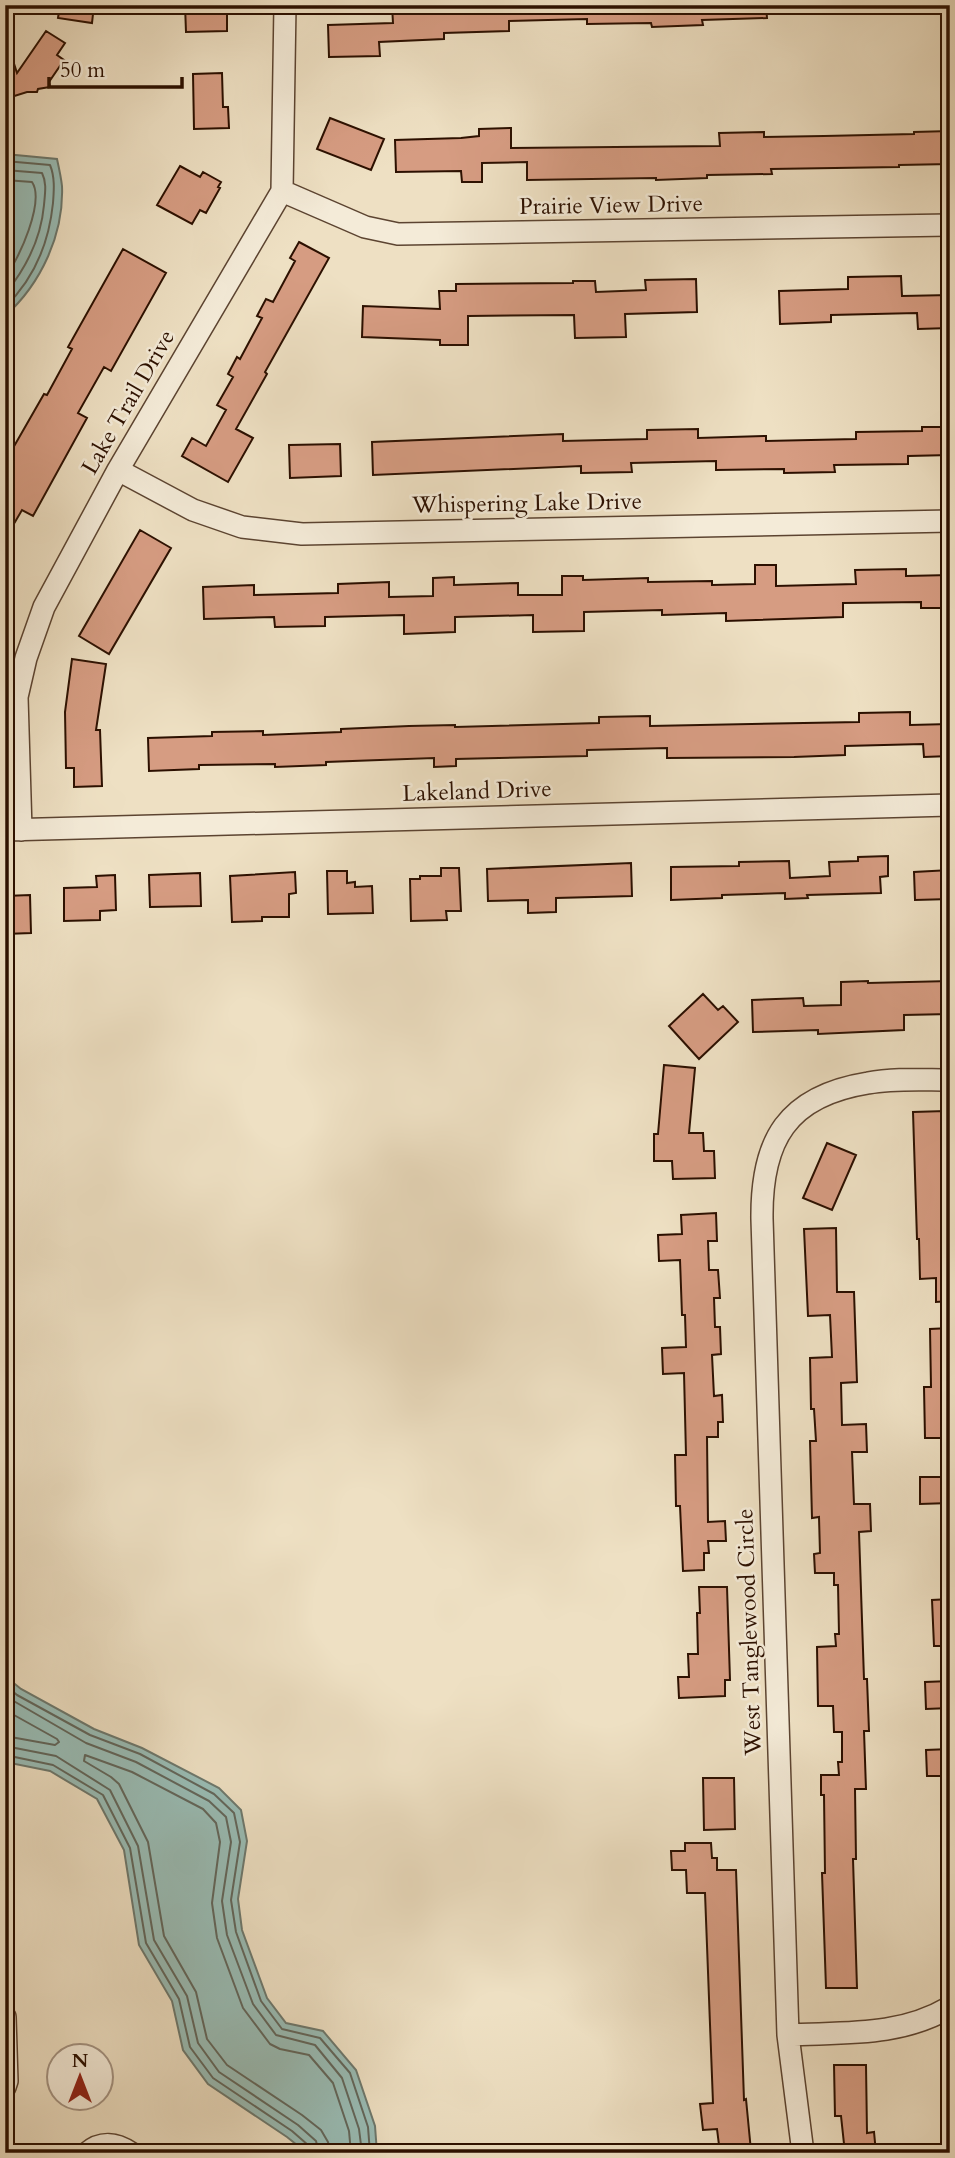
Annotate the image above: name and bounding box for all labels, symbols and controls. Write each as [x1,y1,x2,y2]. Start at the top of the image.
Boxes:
scale bar [49,46,182,90]
text: 50 m [60,56,105,85]
street label: Prairie View Drive [519,188,703,222]
street label: Lake Trail Drive [74,324,182,480]
street label: Whispering Lake Drive [411,485,642,521]
street label: Lakeland Drive [402,773,552,809]
street label: West Tanglewood Circle [729,1508,769,1757]
north arrow [46,2042,116,2112]
text: N [72,2048,89,2074]

